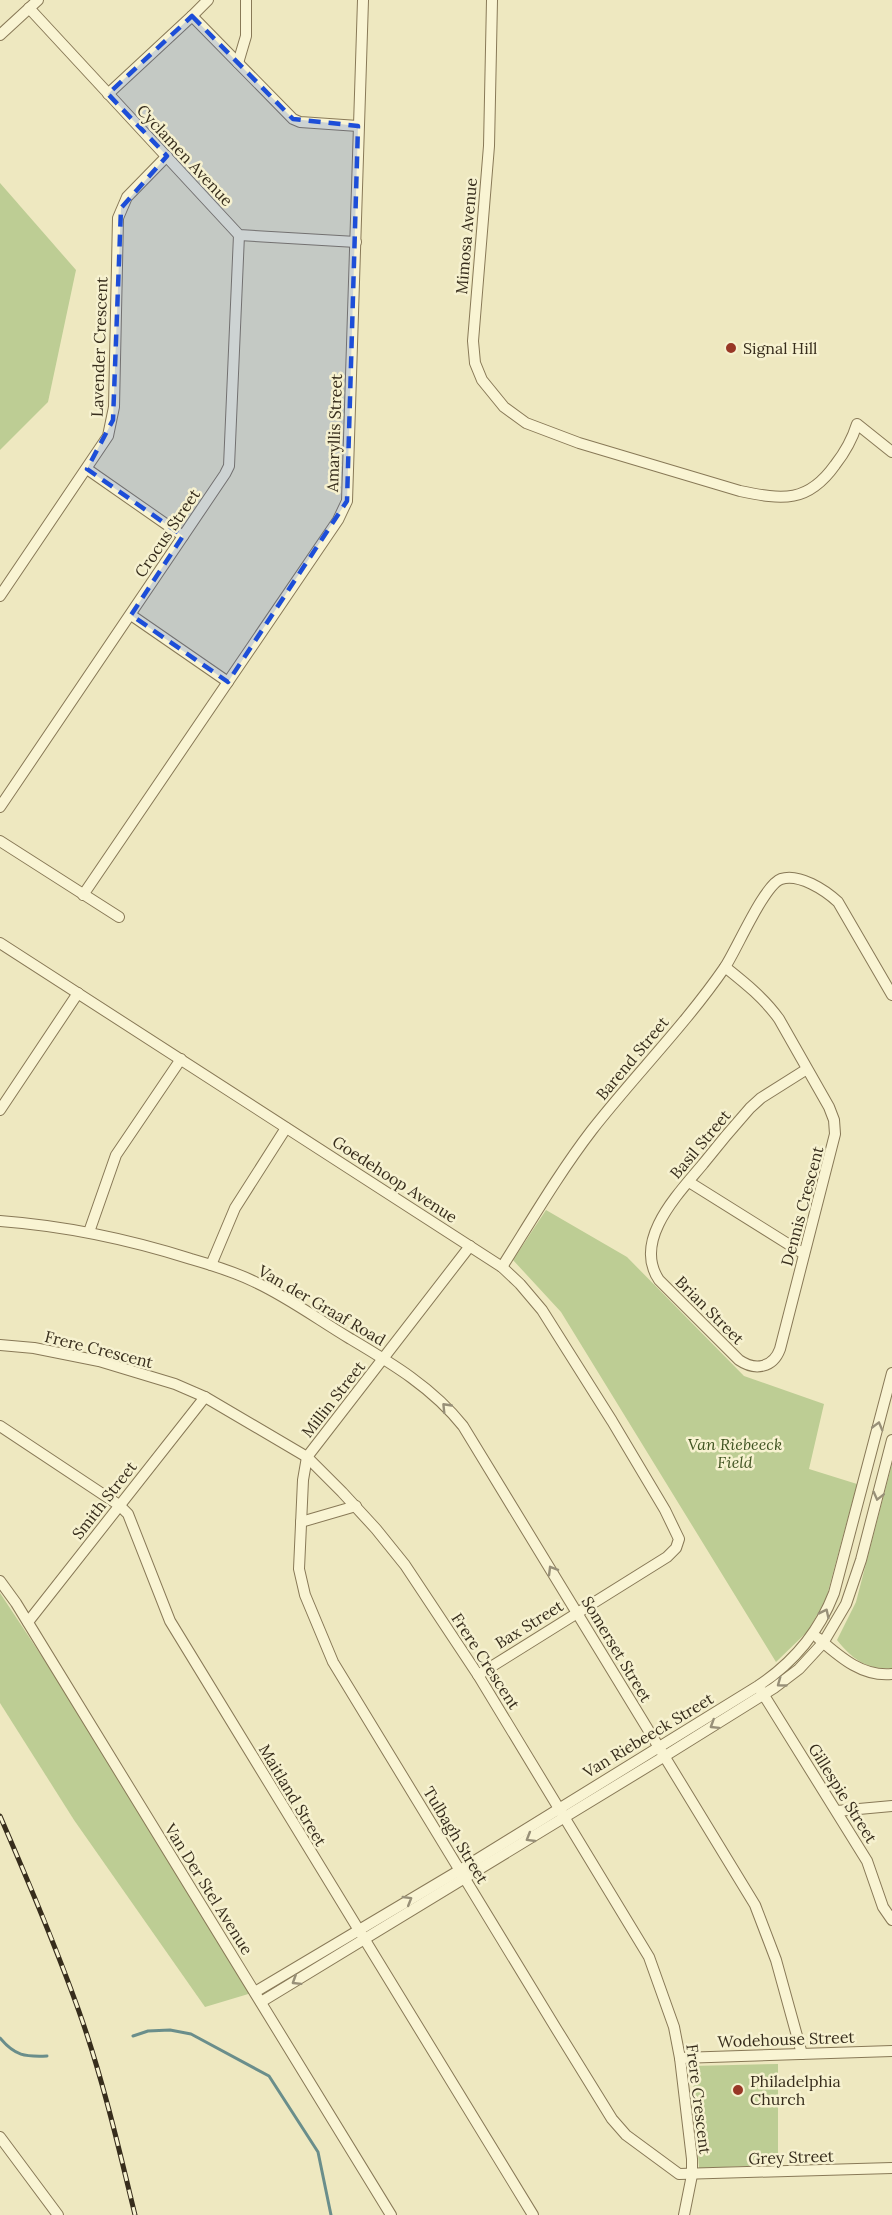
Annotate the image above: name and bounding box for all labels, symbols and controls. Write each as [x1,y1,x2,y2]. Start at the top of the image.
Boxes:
street label: Cyclamen Avenue [133,100,237,210]
street label: Mimosa Avenue [451,177,481,295]
street label: Lavender Crescent [87,276,111,417]
place label: Signal Hill [743,338,817,358]
marker: Signal Hill [724,341,738,355]
street label: Amaryllis Street [322,373,346,493]
street label: Crocus Street [130,484,204,581]
street label: Barend Street [591,1012,673,1104]
street label: Basil Street [665,1105,735,1183]
street label: Goedehoop Avenue [329,1131,461,1227]
street label: Dennis Crescent [776,1143,828,1268]
street label: Van der Graaf Road [254,1260,390,1350]
street label: Brian Street [672,1272,749,1349]
street label: Frere Crescent [43,1326,156,1372]
street label: Millin Street [297,1356,370,1441]
one-way arrow [442,1403,453,1413]
one-way arrow [871,1421,884,1431]
park label: Van Riebeeck Field [688,1434,782,1472]
street label: Smith Street [67,1456,141,1543]
one-way arrow [872,1491,885,1501]
one-way arrow [548,1566,559,1577]
street label: Somerset Street [578,1592,657,1706]
street label: Bax Street [491,1595,567,1653]
street label: Frere Crescent [447,1609,525,1714]
one-way arrow [818,1609,830,1620]
one-way arrow [776,1676,787,1687]
street label: Van Riebeeck Street [578,1688,718,1782]
one-way arrow [710,1718,720,1730]
street label: Gillespie Street [804,1739,882,1847]
street label: Maitland Street [255,1740,332,1850]
street label: Tulbagh Street [419,1783,493,1888]
street label: Van Der Stel Avenue [160,1819,258,1958]
one-way arrow [526,1831,536,1843]
one-way arrow [402,1896,412,1908]
one-way arrow [292,1973,302,1985]
street label: Wodehouse Street [717,2027,856,2051]
street label: Frere Crescent [682,2043,716,2156]
place label: Philadelphia Church [750,2071,841,2109]
marker: Philadelphia Church [731,2083,745,2097]
street label: Grey Street [748,2145,835,2168]

